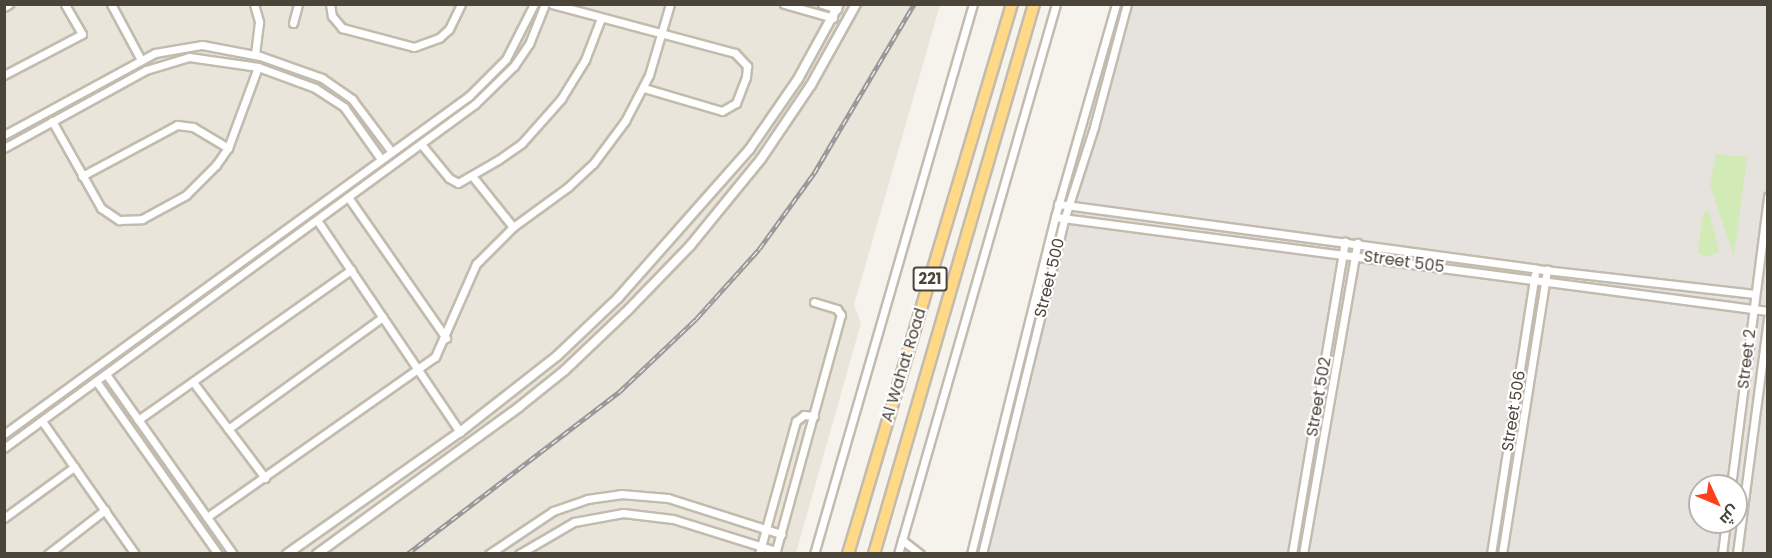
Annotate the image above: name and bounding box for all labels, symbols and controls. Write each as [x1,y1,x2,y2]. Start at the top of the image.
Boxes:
street label: Street 500 [1031,236,1069,320]
street label: Street 505 [1362,247,1446,277]
road number: 221 [912,267,948,291]
street label: Al Wahat Road [878,306,930,424]
street label: Street 2 [1734,328,1760,390]
street label: Street 502 [1303,356,1335,438]
street label: Street 506 [1498,369,1530,453]
north arrow [1688,474,1748,534]
text: ش [1714,500,1745,531]

